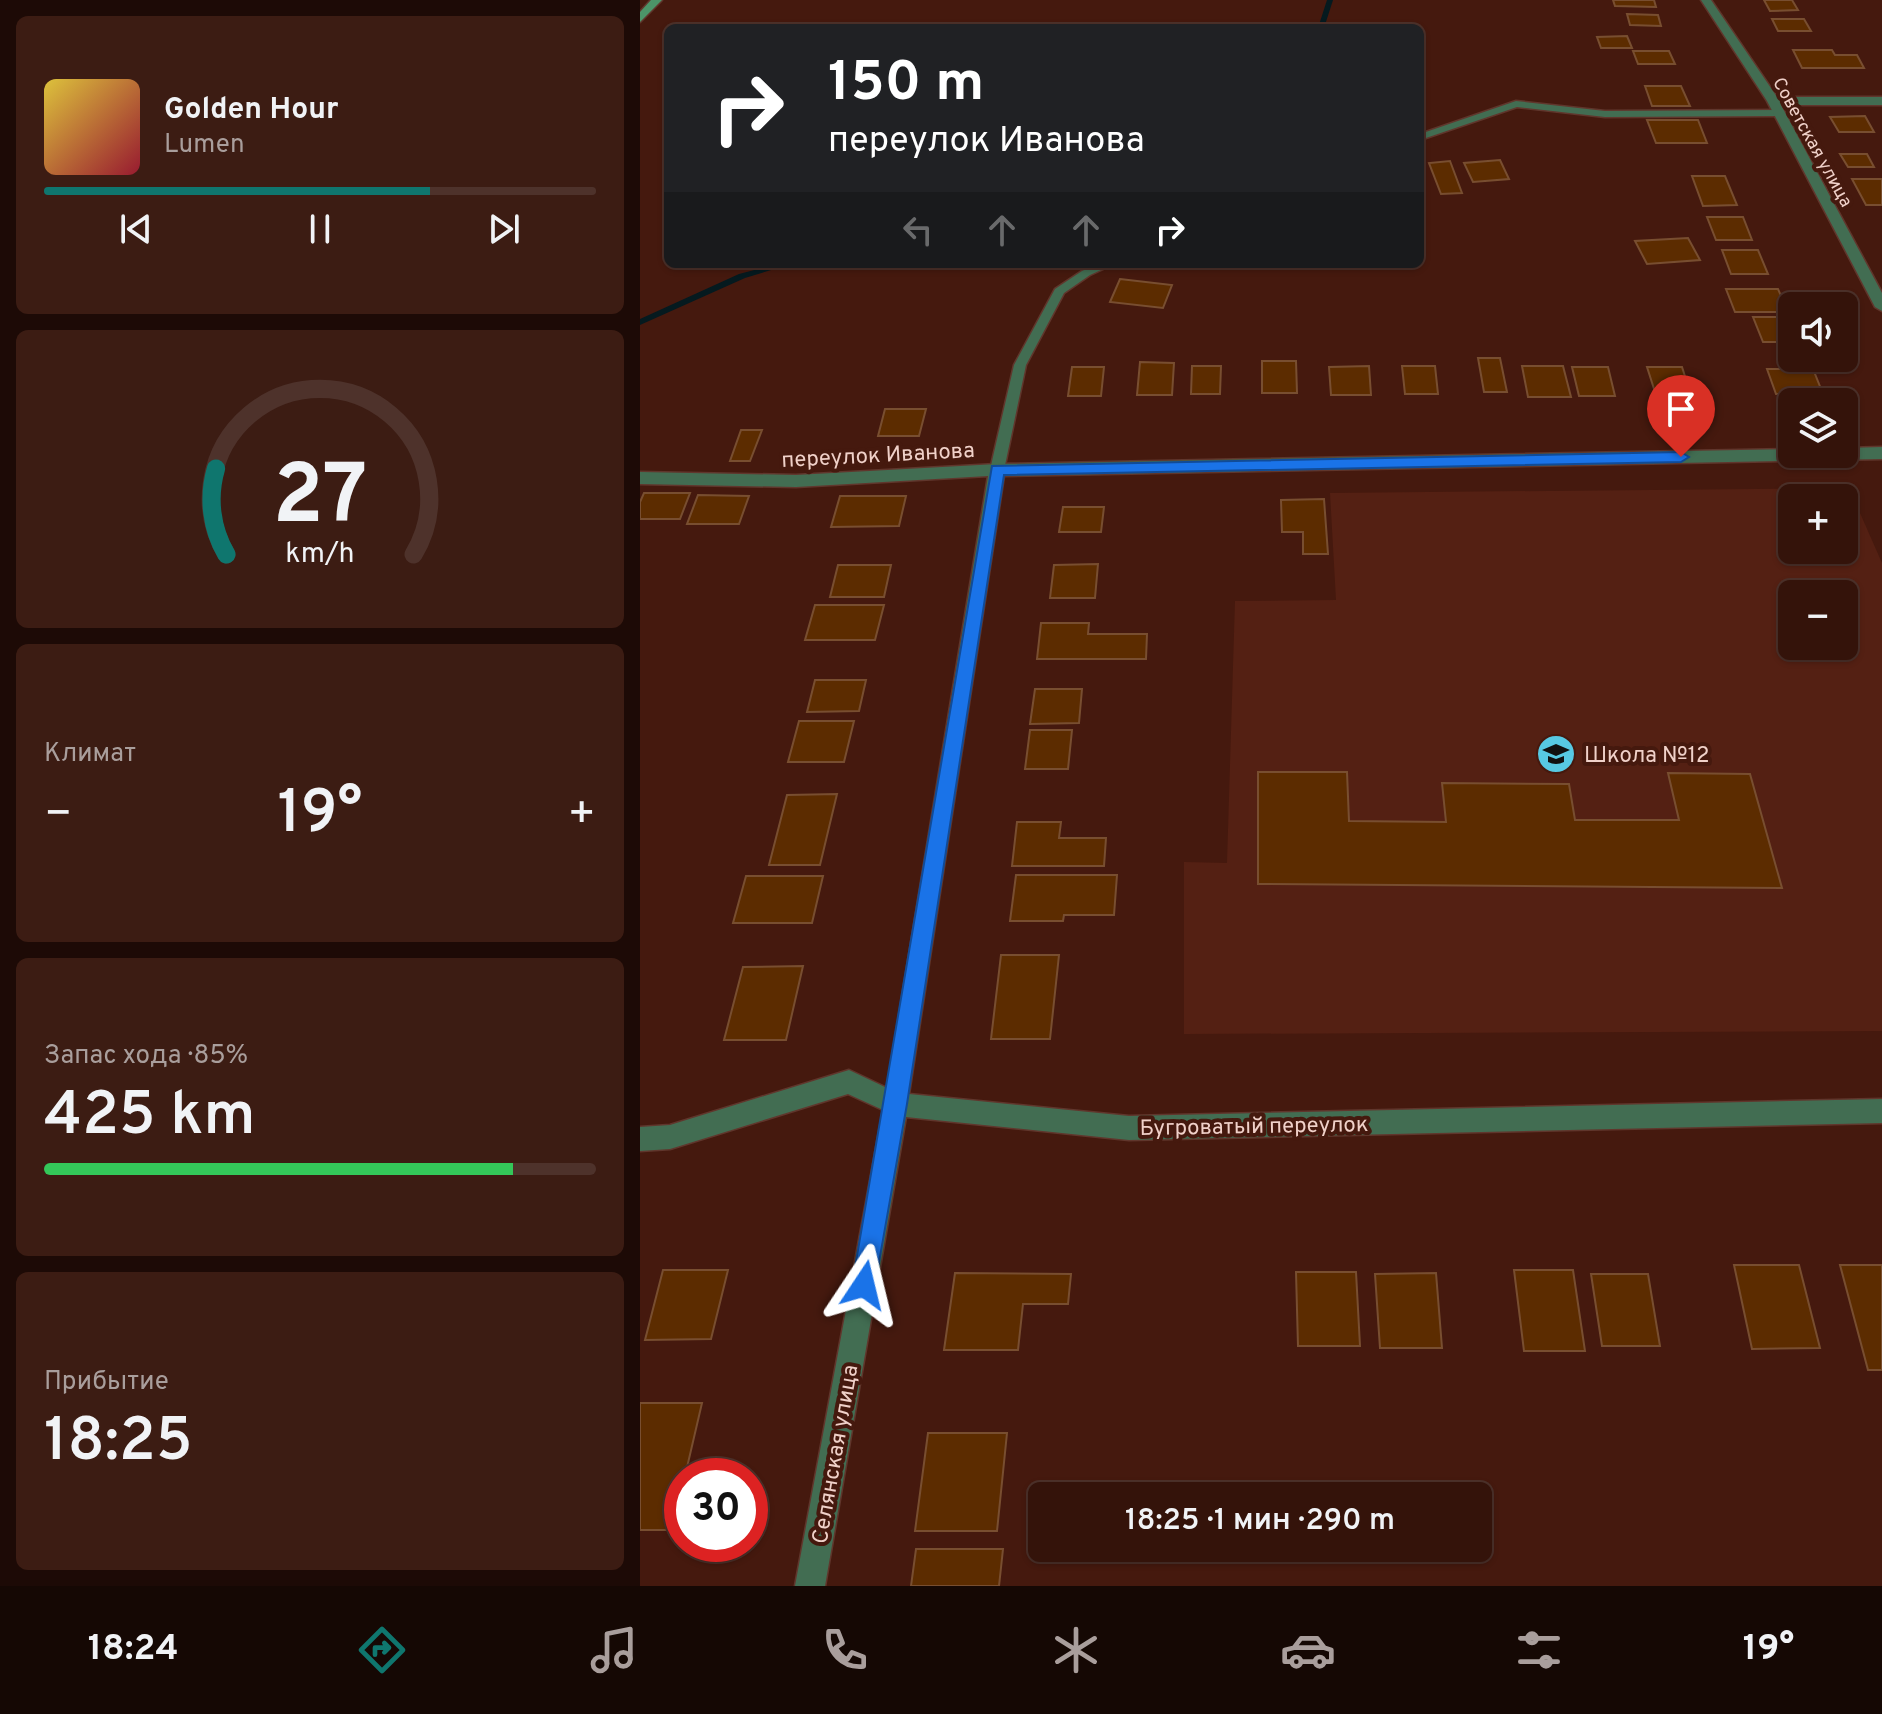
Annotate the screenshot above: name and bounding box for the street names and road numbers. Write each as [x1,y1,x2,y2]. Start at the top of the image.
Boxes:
street label: Советская улица [1766,74,1857,212]
street label: переулок Иванова [781,438,975,475]
street label: Бугроватый переулок [1139,1112,1369,1143]
street label: Селянская улица [807,1363,866,1546]

